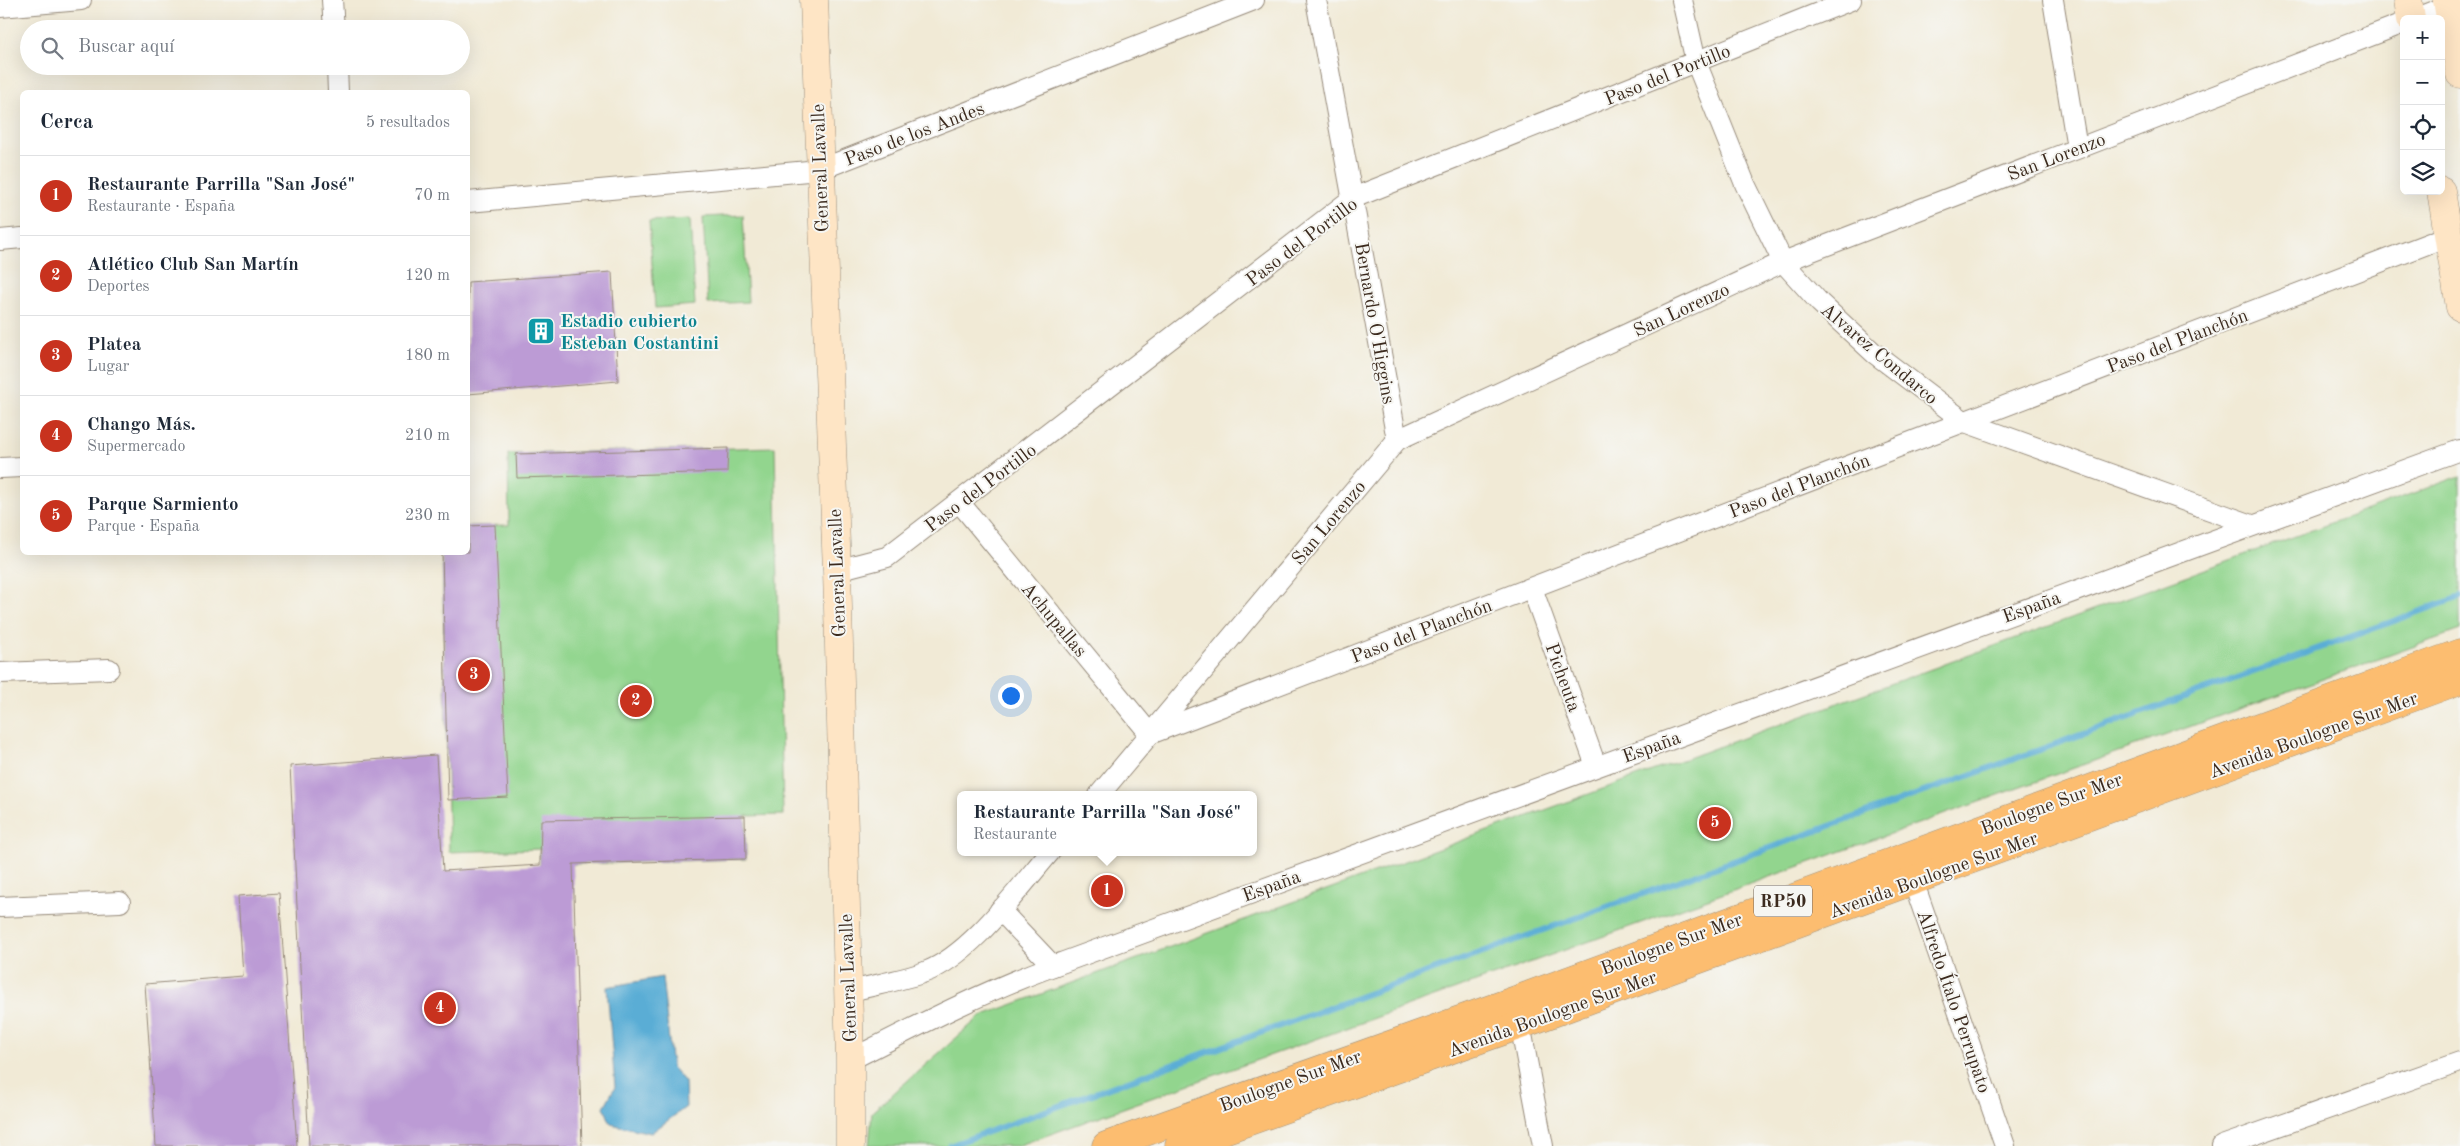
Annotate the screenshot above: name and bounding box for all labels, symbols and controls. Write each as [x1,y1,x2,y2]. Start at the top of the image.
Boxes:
map controls [2400,15,2445,195]
button: + [2400,15,2445,60]
search box [20,20,470,75]
icon: search [38,34,66,62]
text: Buscar aquí [78,38,174,57]
street label: Paso del Portillo [1602,42,1734,110]
button: − [2400,60,2445,105]
street label: Paso de los Andes [842,100,988,171]
street label: General Lavalle [810,103,833,232]
button: locate [2400,105,2445,150]
text: Cerca [40,112,93,133]
text: 5 resultados [366,115,450,131]
street label: San Lorenzo [2005,131,2109,186]
button: layers [2400,150,2445,195]
text: Restaurante Parrilla "San José" [87,176,355,195]
text: 1 [51,188,61,204]
text: 70 m [414,188,450,204]
street label: Paso del Portillo [1243,195,1362,291]
text: Restaurante · España [87,199,235,215]
street label: Bernardo O'Higgins [1350,241,1397,406]
text: Atlético Club San Martín [87,256,299,275]
text: 2 [51,268,61,284]
text: 120 m [405,268,450,284]
text: Deportes [87,279,150,295]
street label: San Lorenzo [1631,281,1733,342]
street label: Alvarez Condarco [1816,301,1940,409]
street label: Paso del Planchón [2105,307,2251,378]
place label: Estadio cubierto Esteban Costantini [560,313,719,354]
building icon: Estadio cubierto Esteban Costantini [526,316,556,346]
text: Platea [87,336,141,355]
text: 3 [51,348,61,364]
text: 180 m [405,348,450,364]
text: Lugar [87,359,129,375]
text: Chango Más. [87,416,196,435]
text: 4 [51,428,61,444]
text: 210 m [405,428,450,444]
text: Supermercado [87,439,185,455]
street label: Paso del Portillo [922,441,1041,537]
street label: Paso del Planchón [1727,452,1873,523]
street label: San Lorenzo [1289,478,1370,569]
text: Parque Sarmiento [87,496,239,515]
text: 5 [51,508,61,524]
text: 230 m [405,508,450,524]
street label: General Lavalle [827,508,850,637]
text: Parque · España [87,519,200,535]
street label: Achupallas [1017,580,1089,661]
street label: España [2000,589,2064,628]
street label: Paso del Planchón [1349,597,1495,668]
street label: Picheuta [1540,641,1583,715]
pin: 3 [458,656,490,694]
pin: 2 [620,682,652,720]
your location [998,683,1024,709]
street label: Avenida Boulogne Sur Mer [2207,690,2421,783]
street label: España [1620,729,1684,768]
street label: Boulogne Sur Mer [1978,771,2125,840]
popup [957,791,1257,856]
text: Restaurante Parrilla "San José" [973,804,1241,823]
pin: 5 [1699,804,1731,842]
text: Restaurante [973,827,1057,843]
street label: Avenida Boulogne Sur Mer [1827,830,2041,923]
street label: España [1240,868,1304,907]
pin: 1 [1091,872,1123,910]
road number: RP50 [1754,886,1812,916]
street label: Alfredo Ítalo Perrupato [1912,907,1997,1096]
street label: Boulogne Sur Mer [1598,911,1745,980]
street label: General Lavalle [838,913,861,1042]
street label: Avenida Boulogne Sur Mer [1446,969,1660,1062]
pin: 4 [424,989,456,1027]
street label: Boulogne Sur Mer [1217,1048,1364,1117]

